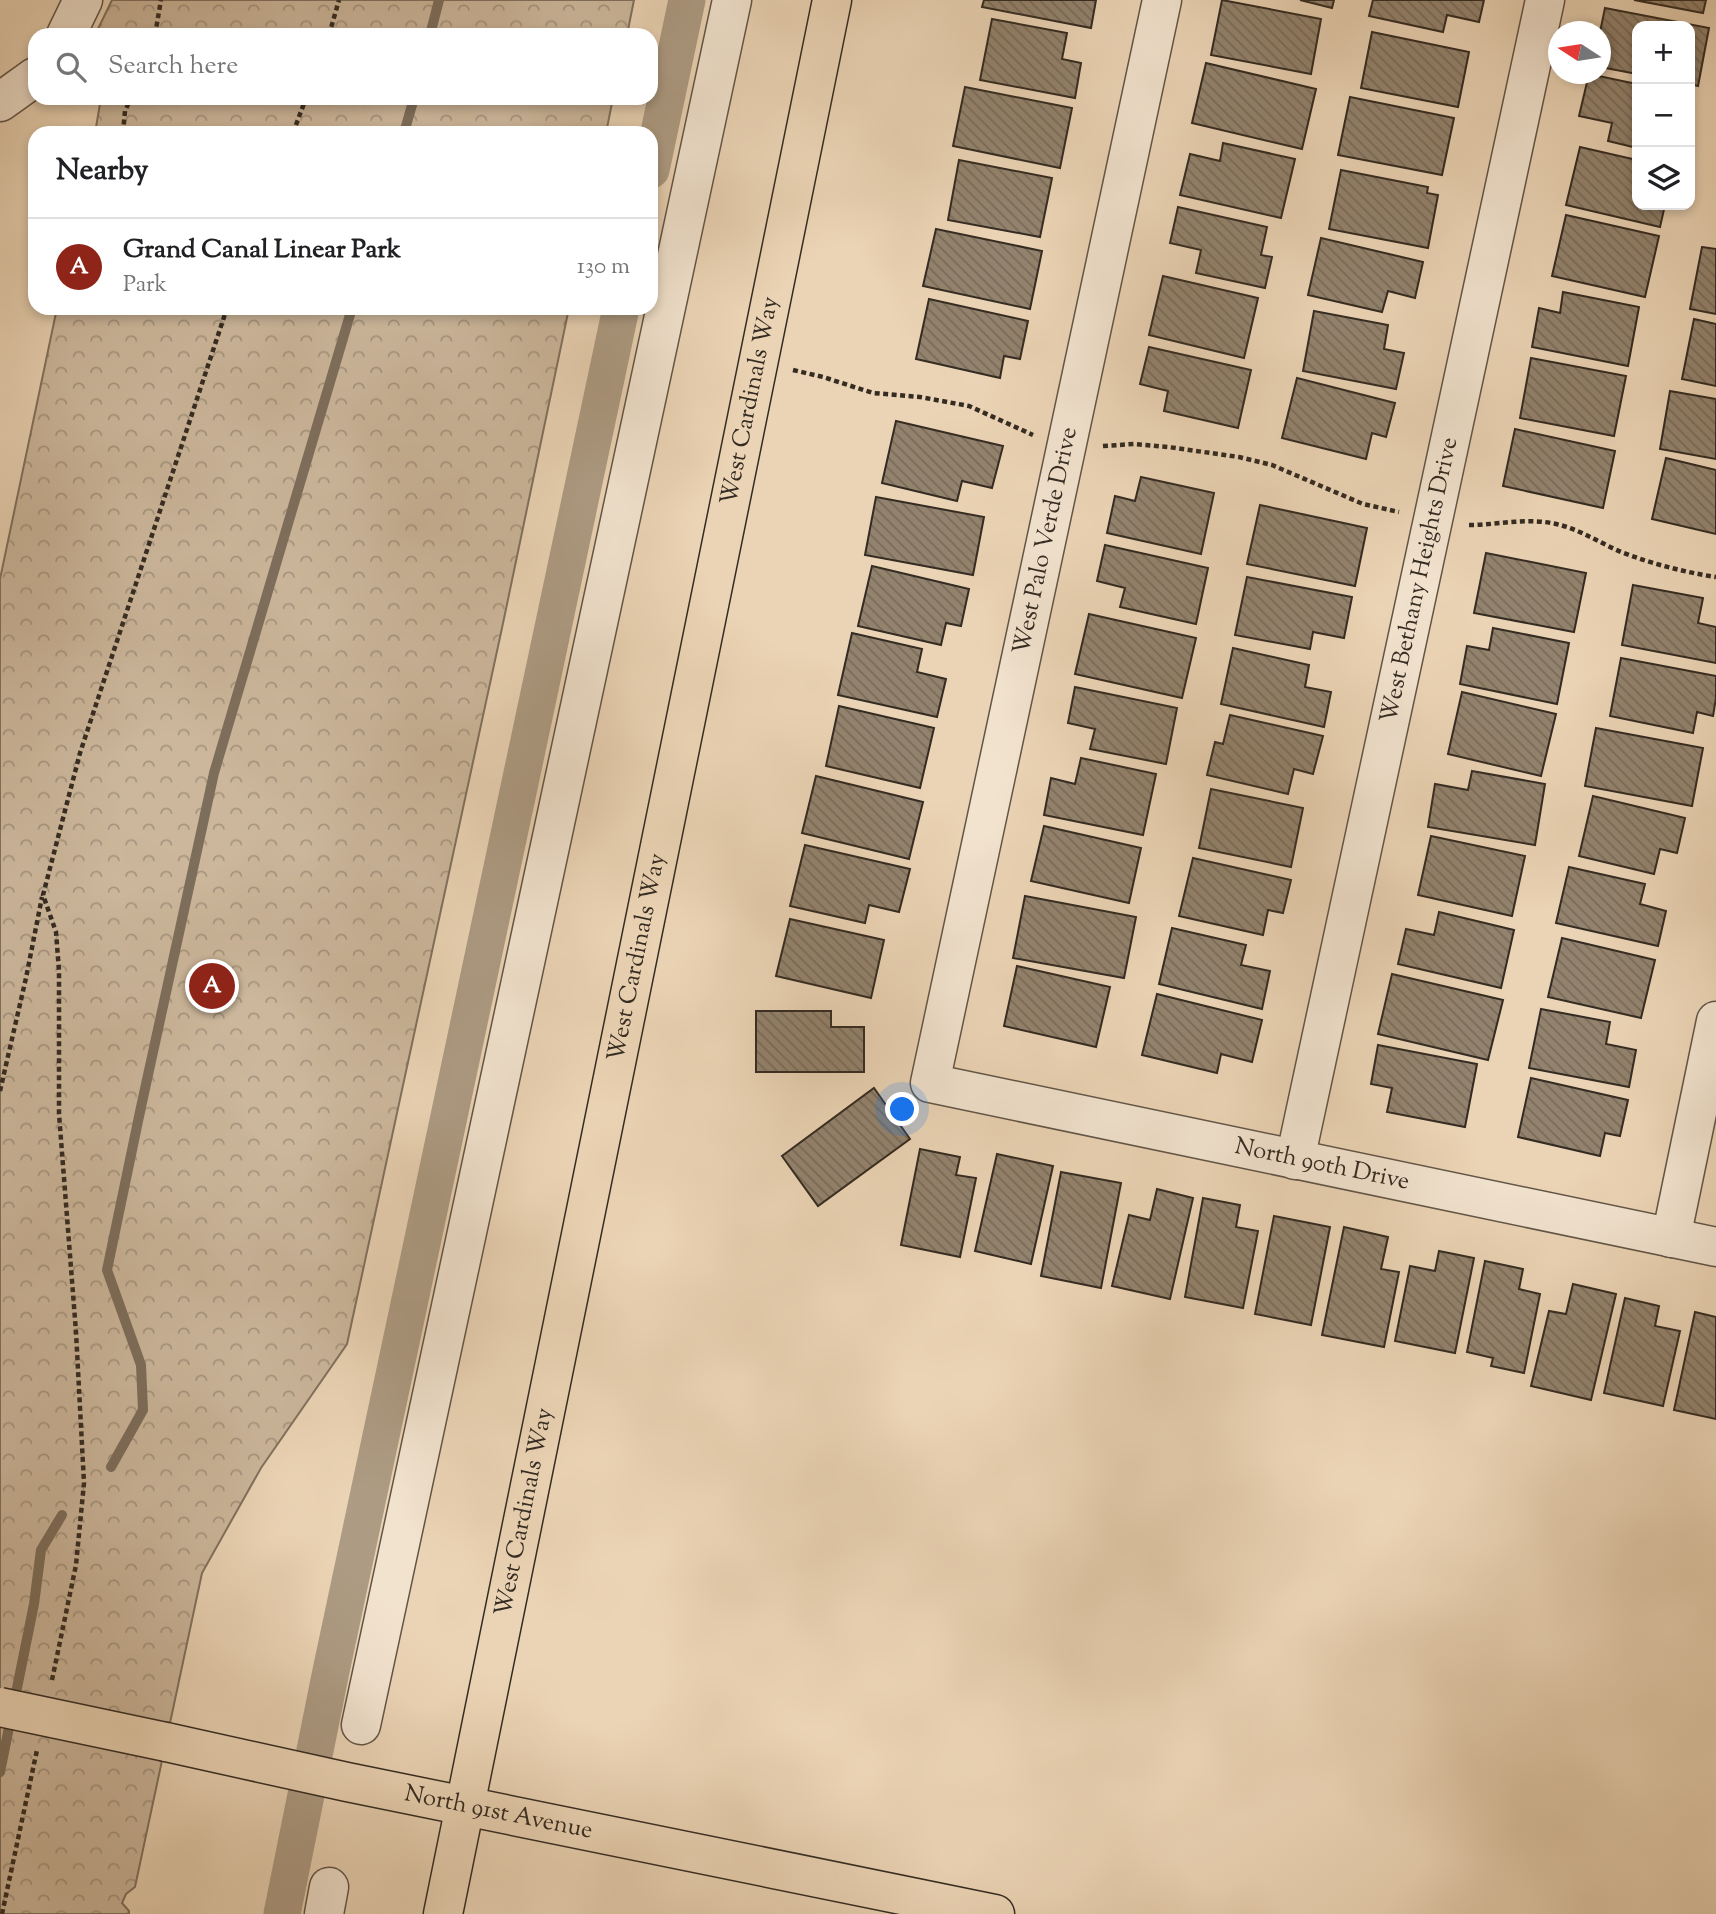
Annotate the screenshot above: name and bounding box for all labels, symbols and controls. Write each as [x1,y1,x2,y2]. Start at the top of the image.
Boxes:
north arrow [1548,21,1611,84]
map controls [1632,21,1695,210]
button: + [1632,21,1695,84]
search box [28,28,658,105]
icon: search [52,48,90,86]
text: Search here [108,48,238,85]
button: − [1632,84,1695,147]
button: layers [1632,147,1695,210]
text: Nearby [56,150,148,193]
text: Grand Canal Linear Park [123,232,401,269]
text: A [70,251,88,284]
text: 130 m [577,251,630,284]
text: Park [123,269,167,302]
street label: West Cardinals Way [713,294,788,508]
street label: West Palo Verde Drive [1005,424,1087,658]
street label: West Bethany Heights Drive [1373,434,1467,726]
street label: West Cardinals Way [600,850,675,1065]
pin: A [189,960,235,1012]
your location [885,1092,919,1126]
street label: North 90th Drive [1231,1130,1413,1200]
street label: West Cardinals Way [487,1405,562,1619]
street label: North 91st Avenue [401,1777,596,1849]

